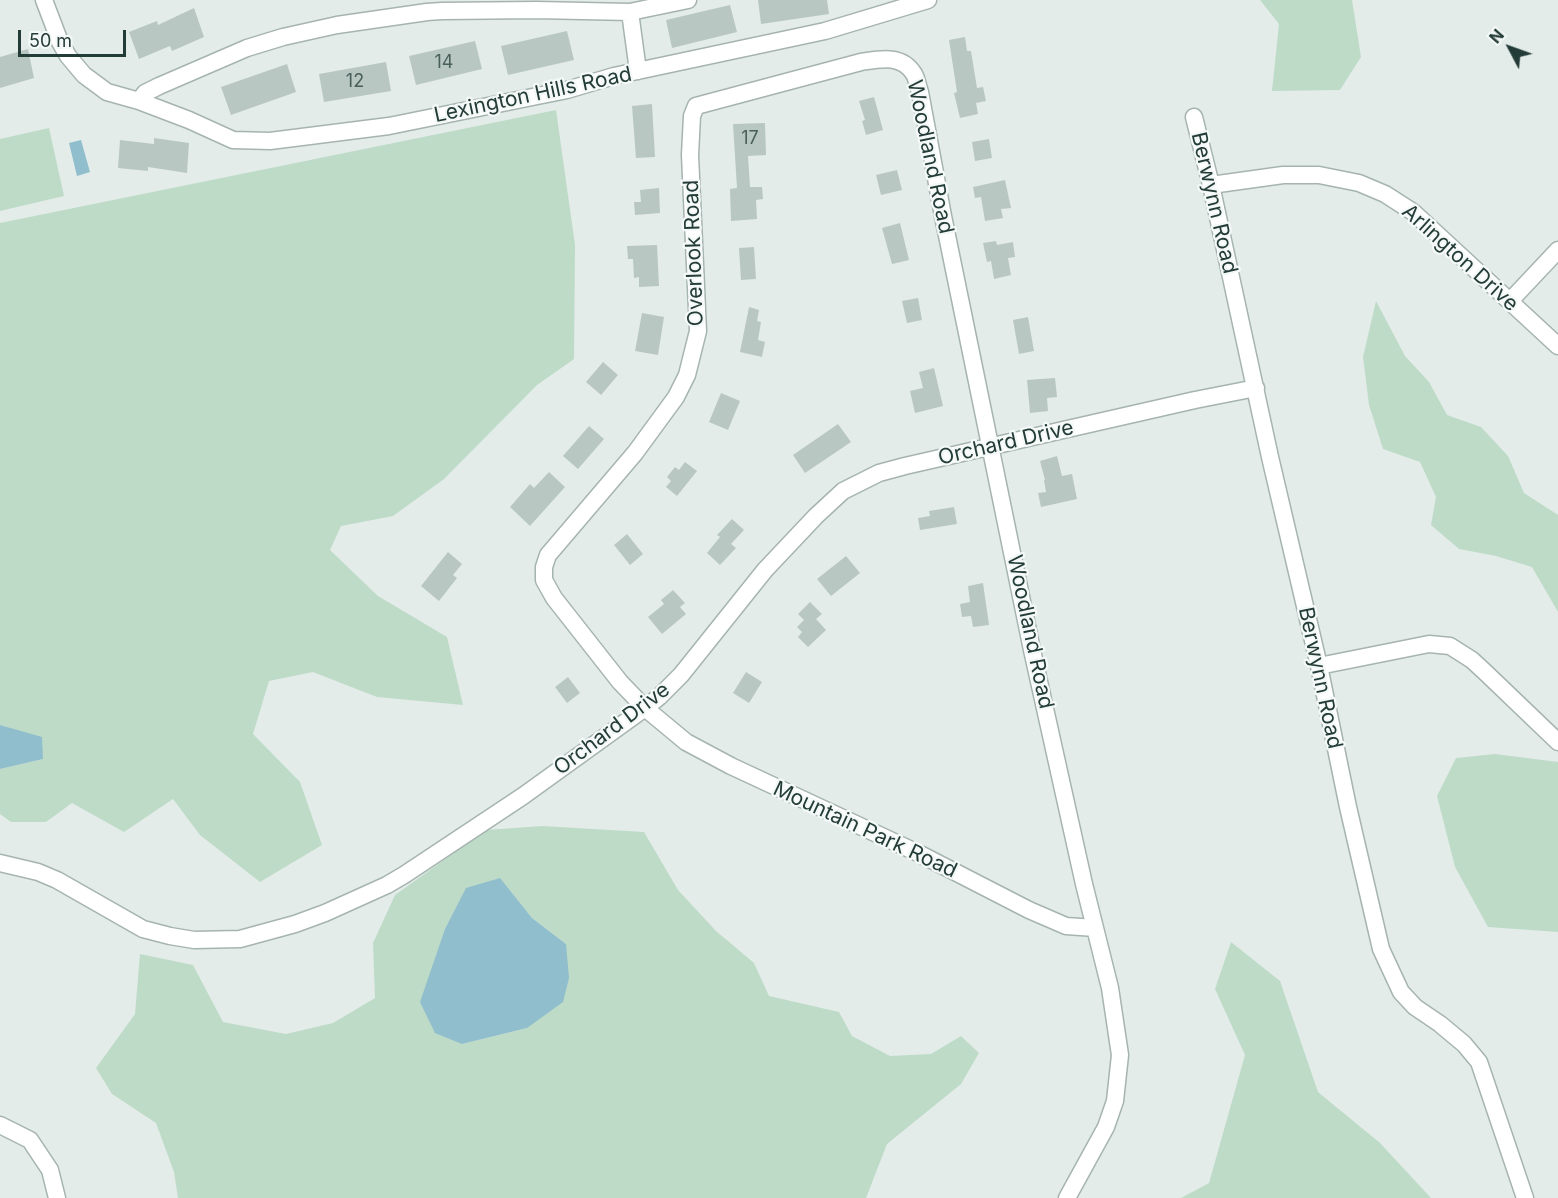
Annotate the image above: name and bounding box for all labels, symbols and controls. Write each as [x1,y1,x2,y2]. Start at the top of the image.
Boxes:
scale bar [21,18,129,56]
north arrow [1480,18,1540,78]
text: N [1485,25,1508,47]
text: 50 m [29,30,72,51]
house number: 14 [435,52,453,74]
street label: Lexington Hills Road [432,62,634,128]
house number: 12 [346,71,364,93]
street label: Woodland Road [901,78,959,236]
house number: 17 [741,128,759,150]
street label: Berwynn Road [1185,130,1243,276]
street label: Overlook Road [679,179,709,327]
street label: Arlington Drive [1397,199,1523,317]
street label: Orchard Drive [936,415,1076,471]
street label: Woodland Road [1001,553,1059,711]
street label: Berwynn Road [1293,605,1347,751]
street label: Orchard Drive [549,677,675,781]
street label: Mountain Park Road [769,776,961,884]

